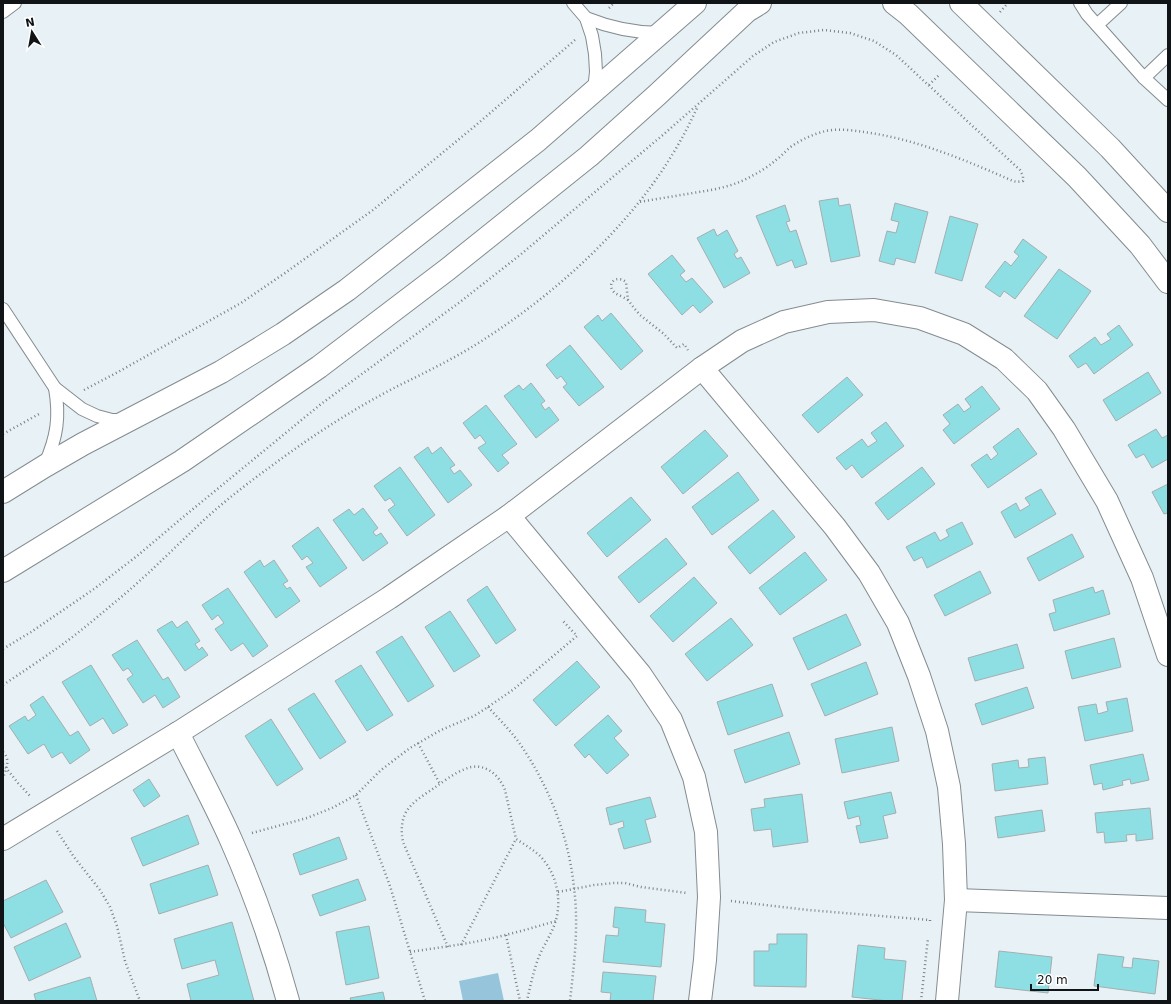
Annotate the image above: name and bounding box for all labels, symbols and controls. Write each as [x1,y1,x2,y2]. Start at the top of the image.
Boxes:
north arrow [12,12,52,52]
text: N [24,15,36,30]
scale bar [1031,966,1098,992]
text: 20 m [1037,973,1068,987]

